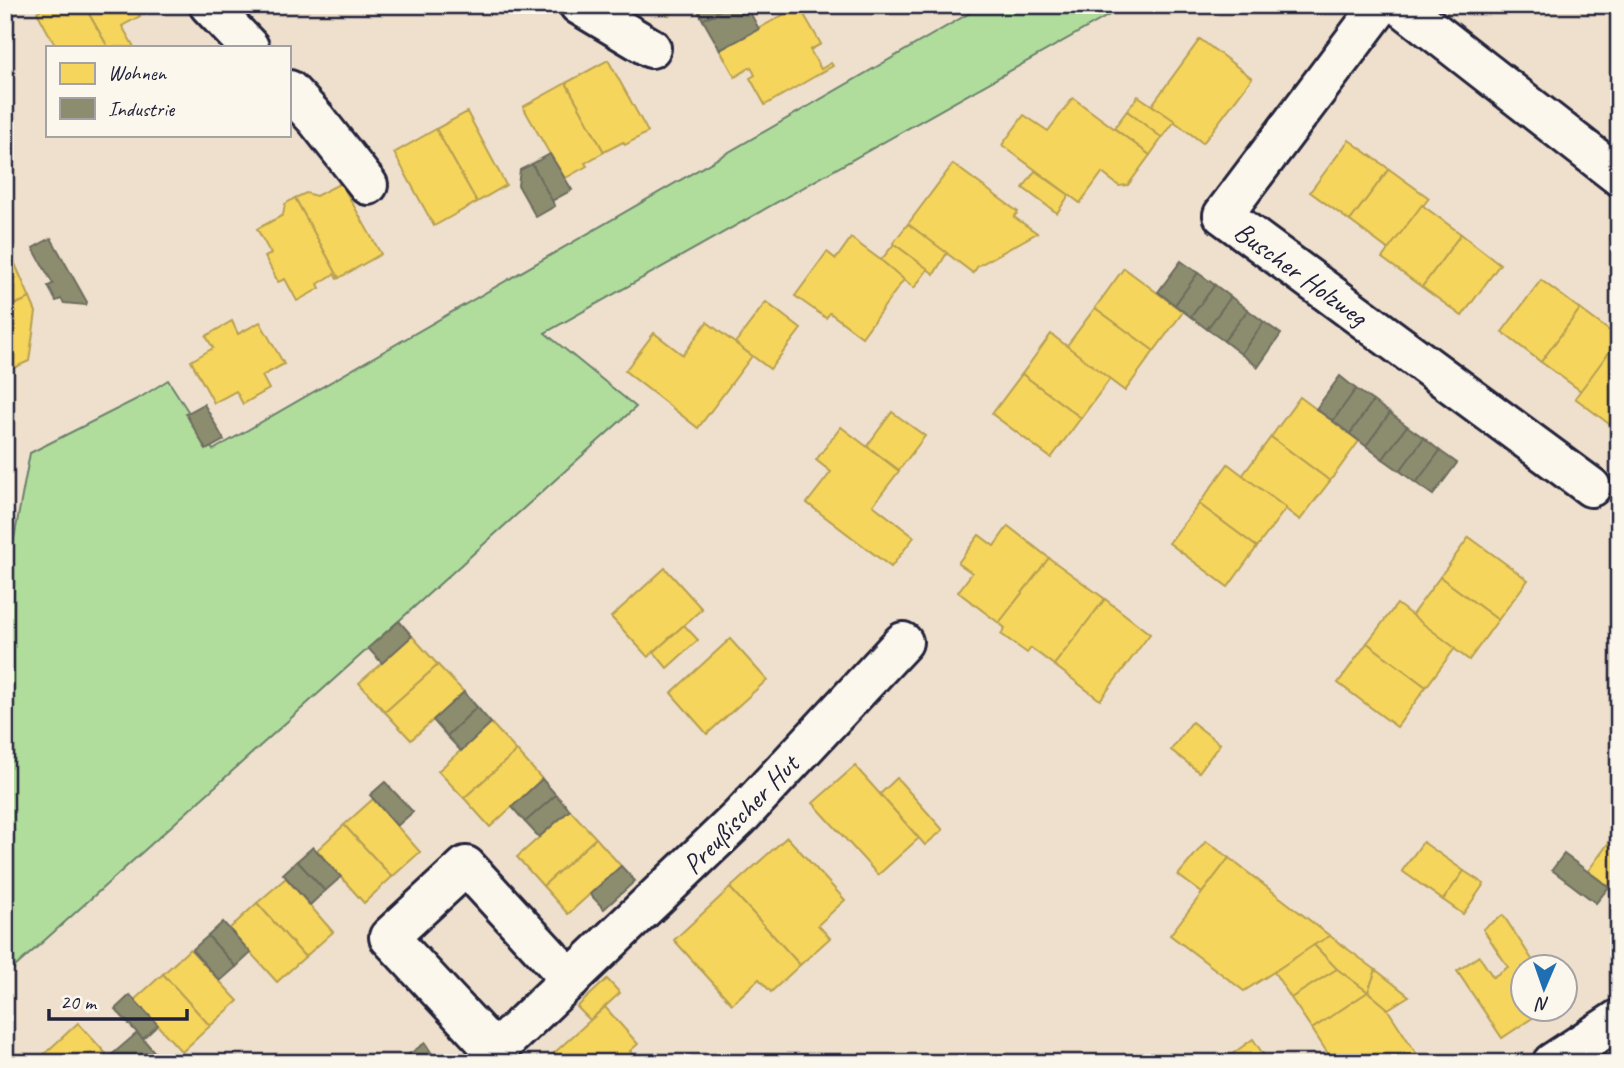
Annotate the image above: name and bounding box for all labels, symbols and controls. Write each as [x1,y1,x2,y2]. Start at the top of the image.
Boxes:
legend [46,46,290,136]
text: Wohnen [108,60,168,86]
text: Industrie [108,96,175,122]
street label: Buscher Holzweg [1227,213,1376,335]
street label: Preußischer Hut [675,745,808,881]
north arrow [1508,953,1578,1023]
scale bar [49,977,187,1021]
text: 20 m [60,989,98,1015]
text: N [1534,992,1550,1016]

